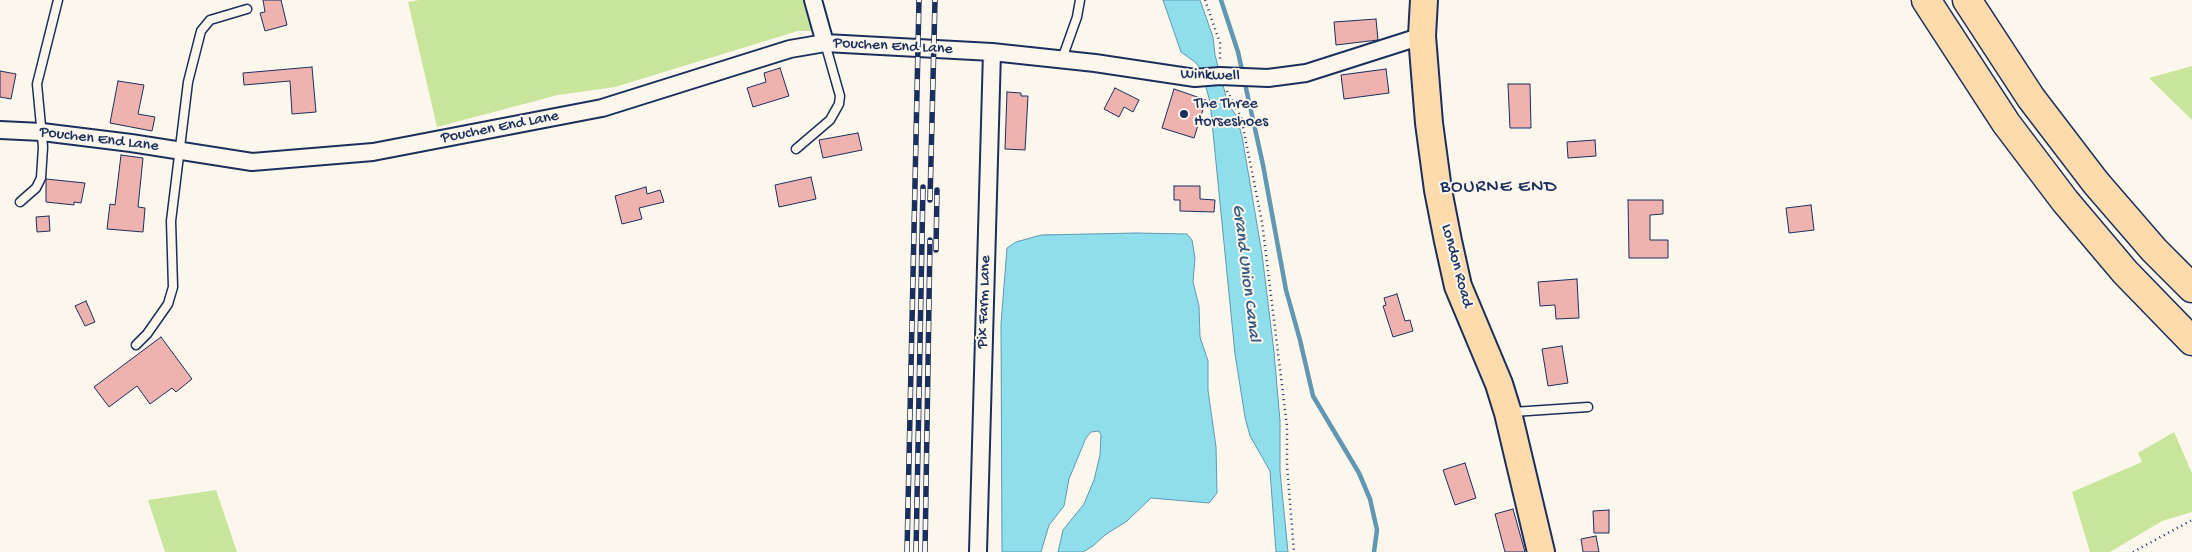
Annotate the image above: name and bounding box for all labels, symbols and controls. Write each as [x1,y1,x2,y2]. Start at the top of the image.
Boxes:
street label: Pouchen End Lane [833,34,953,60]
street label: Winkwell [1180,65,1240,87]
place label: The Three Horseshoes [1194,95,1268,133]
street label: Pouchen End Lane [439,107,561,149]
marker: The Three Horseshoes [1178,108,1190,120]
street label: Pouchen End Lane [38,123,160,157]
district label: BOURNE END [1439,177,1559,199]
water label: Grand Union Canal [1226,203,1264,343]
street label: London Road [1436,222,1476,310]
street label: Pix Farm Lane [974,255,996,349]

